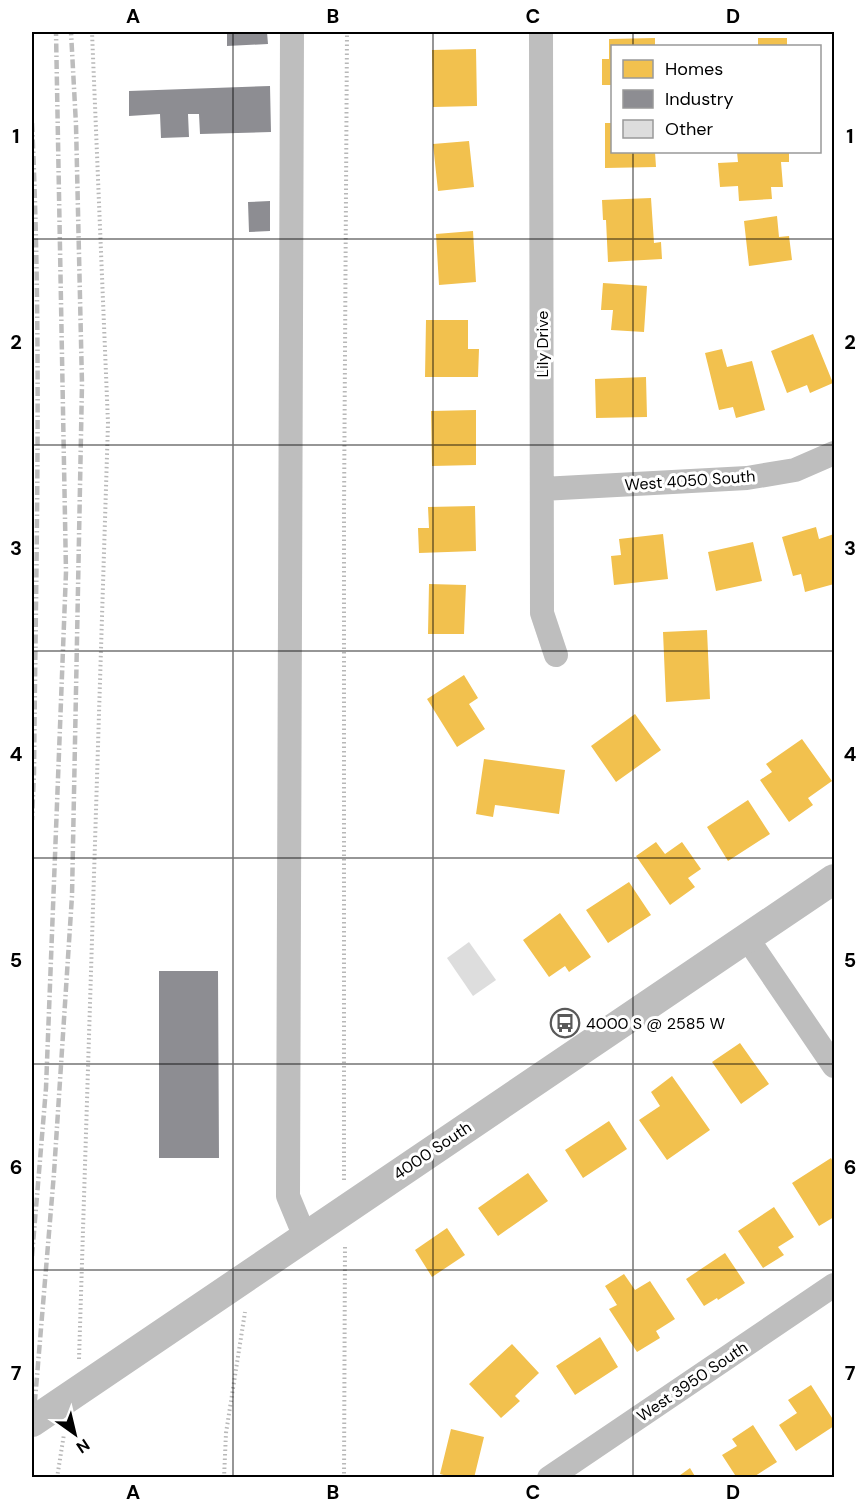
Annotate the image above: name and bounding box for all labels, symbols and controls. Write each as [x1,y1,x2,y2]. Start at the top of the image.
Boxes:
text: A [126,3,140,29]
text: B [327,3,339,29]
text: C [526,3,540,29]
text: D [726,3,740,29]
legend [611,45,821,153]
text: Homes [665,57,723,81]
text: Industry [665,87,734,111]
text: Other [665,117,714,141]
text: 1 [12,123,20,149]
text: 1 [846,123,854,149]
street label: Lily Drive [532,311,553,377]
text: 2 [10,329,22,355]
text: 2 [844,329,856,355]
street label: West 4050 South [624,465,756,496]
text: 3 [10,535,22,561]
text: 3 [844,535,856,561]
text: 4 [10,741,23,767]
text: 4 [844,741,857,767]
text: 5 [10,947,22,973]
text: 5 [844,947,856,973]
bus stop icon: 4000 S @ 2585 W [549,1007,581,1039]
place label: 4000 S @ 2585 W [586,1013,725,1034]
street label: 4000 South [389,1116,476,1184]
text: 6 [10,1154,22,1180]
text: 6 [844,1154,856,1180]
street label: West 3950 South [633,1337,752,1426]
text: 7 [11,1360,22,1386]
text: 7 [845,1360,856,1386]
north arrow [45,1404,105,1464]
text: N [72,1434,94,1458]
text: A [126,1479,140,1505]
text: B [327,1479,339,1505]
text: C [526,1479,540,1505]
text: D [726,1479,740,1505]

